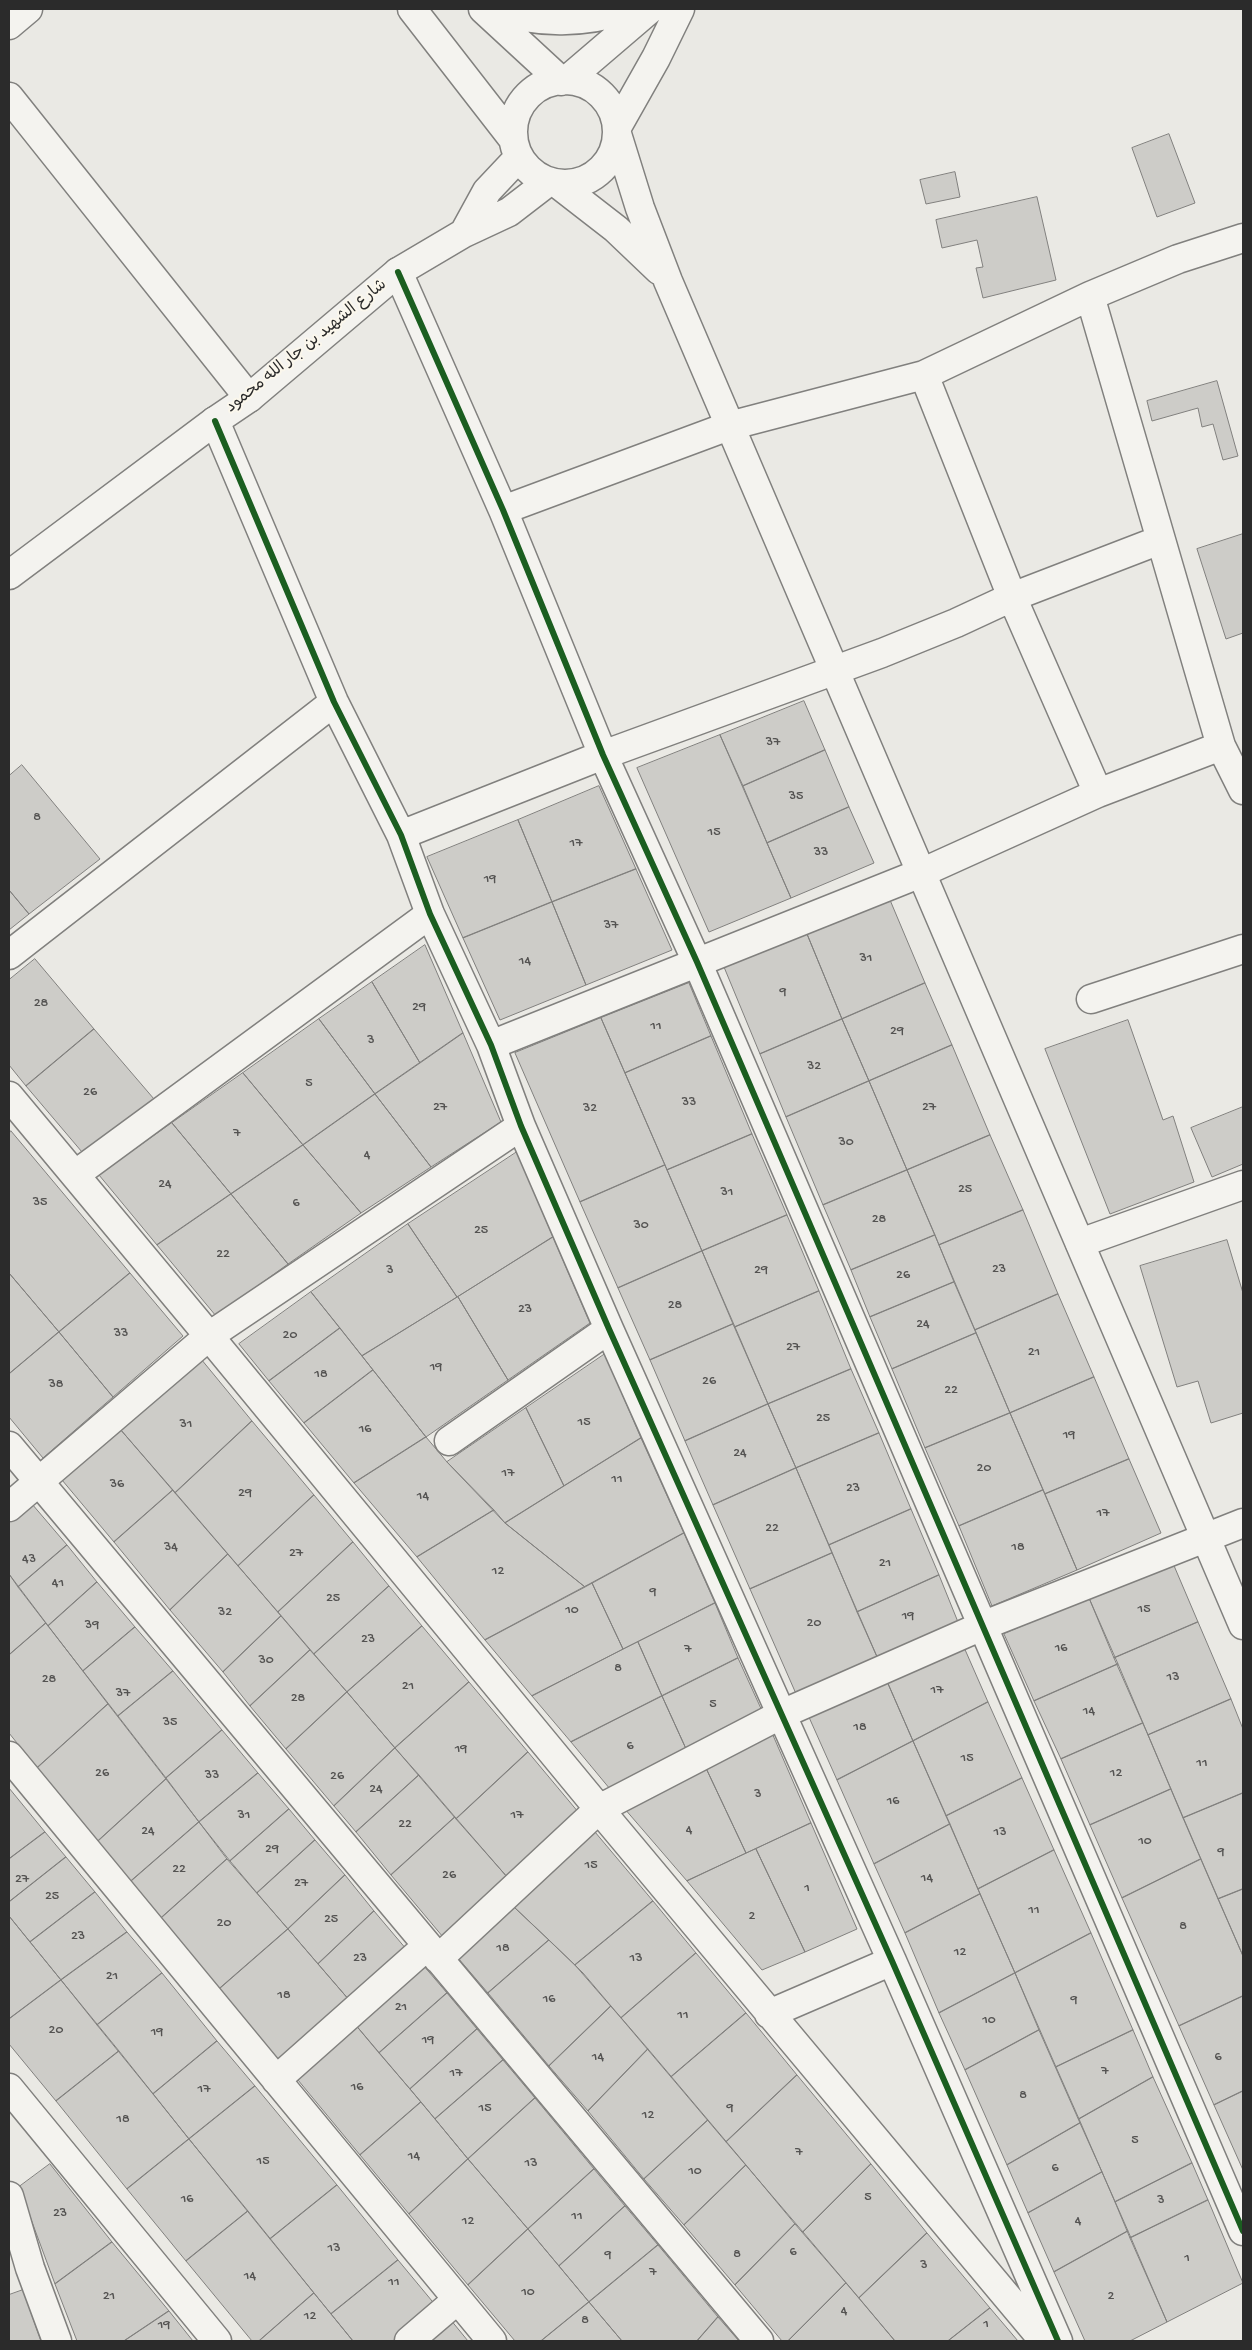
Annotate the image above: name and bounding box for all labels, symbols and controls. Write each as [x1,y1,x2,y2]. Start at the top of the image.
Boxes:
street label: شارع الشهيد بن جار الله محمود [223,276,391,418]
house number: 37 [766,735,780,751]
house number: 35 [789,789,803,805]
house number: 8 [33,810,41,826]
house number: 15 [707,825,721,841]
house number: 17 [570,836,582,852]
house number: 33 [814,845,828,861]
house number: 19 [484,872,496,888]
house number: 37 [604,918,618,934]
house number: 31 [860,951,872,967]
house number: 14 [519,954,531,970]
house number: 9 [779,985,787,1001]
house number: 28 [34,996,48,1012]
house number: 29 [412,1000,426,1016]
house number: 11 [650,1019,662,1035]
house number: 29 [890,1024,904,1040]
house number: 3 [367,1033,375,1049]
house number: 32 [807,1059,821,1075]
house number: 5 [305,1076,313,1092]
house number: 26 [83,1085,97,1101]
house number: 33 [682,1095,696,1111]
house number: 27 [433,1100,447,1116]
house number: 27 [922,1100,936,1116]
house number: 32 [583,1101,597,1117]
house number: 7 [233,1126,241,1142]
house number: 30 [838,1135,854,1151]
house number: 4 [364,1148,370,1164]
house number: 24 [158,1177,172,1193]
house number: 25 [958,1182,972,1198]
house number: 31 [721,1185,733,1201]
house number: 35 [33,1195,47,1211]
house number: 6 [292,1196,300,1212]
house number: 28 [872,1212,886,1228]
house number: 30 [633,1218,649,1234]
house number: 25 [474,1223,488,1239]
house number: 22 [216,1247,230,1263]
house number: 23 [992,1262,1006,1278]
house number: 3 [386,1263,394,1279]
house number: 29 [754,1263,768,1279]
house number: 26 [896,1268,910,1284]
house number: 28 [668,1298,682,1314]
house number: 23 [518,1302,532,1318]
house number: 24 [916,1317,930,1333]
house number: 33 [114,1326,128,1342]
house number: 20 [283,1328,297,1344]
house number: 27 [786,1340,800,1356]
house number: 21 [1028,1345,1040,1361]
house number: 19 [430,1360,442,1376]
house number: 18 [314,1367,328,1383]
house number: 26 [702,1374,716,1390]
house number: 38 [49,1377,63,1393]
house number: 22 [944,1383,958,1399]
house number: 25 [816,1411,830,1427]
house number: 15 [577,1415,591,1431]
house number: 31 [180,1417,192,1433]
house number: 16 [359,1422,371,1438]
house number: 19 [1063,1428,1075,1444]
house number: 24 [733,1446,747,1462]
house number: 20 [977,1461,991,1477]
house number: 17 [502,1466,514,1482]
house number: 11 [611,1472,623,1488]
house number: 36 [110,1477,124,1493]
house number: 23 [846,1481,860,1497]
house number: 29 [238,1486,252,1502]
house number: 14 [417,1489,429,1505]
house number: 17 [1097,1506,1109,1522]
house number: 22 [765,1521,779,1537]
house number: 34 [164,1540,178,1556]
house number: 18 [1011,1540,1025,1556]
house number: 27 [289,1546,303,1562]
house number: 43 [22,1552,36,1568]
house number: 21 [879,1556,891,1572]
house number: 12 [492,1564,504,1580]
house number: 41 [52,1576,64,1592]
house number: 9 [649,1585,657,1601]
house number: 25 [326,1591,340,1607]
house number: 15 [1137,1602,1151,1618]
house number: 10 [565,1603,579,1619]
house number: 32 [218,1605,232,1621]
house number: 19 [902,1609,914,1625]
house number: 20 [807,1616,821,1632]
house number: 39 [85,1618,99,1634]
house number: 23 [361,1632,375,1648]
house number: 16 [1055,1641,1067,1657]
house number: 7 [684,1642,692,1658]
house number: 30 [258,1653,274,1669]
house number: 8 [614,1661,622,1677]
house number: 13 [1167,1670,1179,1686]
house number: 28 [42,1672,56,1688]
house number: 21 [402,1679,414,1695]
house number: 17 [931,1683,943,1699]
house number: 37 [116,1686,130,1702]
house number: 28 [291,1691,305,1707]
house number: 5 [709,1697,717,1713]
house number: 14 [1083,1704,1095,1720]
house number: 35 [163,1715,177,1731]
house number: 18 [853,1720,867,1736]
house number: 6 [626,1739,634,1755]
house number: 19 [455,1742,467,1758]
house number: 15 [960,1751,974,1767]
house number: 11 [1196,1756,1208,1772]
house number: 26 [95,1766,109,1782]
house number: 12 [1110,1766,1122,1782]
house number: 33 [205,1768,219,1784]
house number: 26 [330,1769,344,1785]
house number: 24 [369,1782,383,1798]
house number: 3 [754,1787,762,1803]
house number: 16 [887,1794,899,1810]
house number: 31 [238,1808,250,1824]
house number: 17 [511,1808,523,1824]
house number: 22 [398,1817,412,1833]
house number: 4 [686,1823,692,1839]
house number: 24 [141,1824,155,1840]
house number: 13 [994,1825,1006,1841]
house number: 10 [1138,1834,1152,1850]
house number: 29 [265,1842,279,1858]
house number: 9 [1217,1845,1225,1861]
house number: 15 [584,1858,598,1874]
house number: 22 [172,1862,186,1878]
house number: 26 [442,1868,456,1884]
house number: 14 [921,1871,933,1887]
house number: 27 [15,1872,29,1888]
house number: 27 [294,1876,308,1892]
house number: 1 [804,1881,810,1897]
house number: 25 [45,1889,59,1905]
house number: 11 [1028,1903,1040,1919]
house number: 2 [749,1909,755,1925]
house number: 25 [324,1912,338,1928]
house number: 20 [217,1916,231,1932]
house number: 8 [1179,1919,1187,1935]
house number: 23 [71,1929,85,1945]
house number: 18 [496,1941,510,1957]
house number: 12 [954,1945,966,1961]
house number: 23 [353,1951,367,1967]
house number: 13 [630,1951,642,1967]
house number: 21 [106,1969,118,1985]
house number: 18 [277,1988,291,2004]
house number: 16 [543,1992,555,2008]
house number: 9 [1070,1993,1078,2009]
house number: 21 [395,2000,407,2016]
house number: 11 [677,2008,689,2024]
house number: 10 [982,2013,996,2029]
house number: 20 [49,2023,63,2039]
house number: 19 [151,2025,163,2041]
house number: 19 [422,2033,434,2049]
house number: 14 [592,2050,604,2066]
house number: 6 [1214,2050,1222,2066]
house number: 7 [1101,2064,1109,2080]
house number: 17 [450,2066,462,2082]
house number: 16 [351,2080,363,2096]
house number: 17 [198,2082,210,2098]
house number: 8 [1019,2088,1027,2104]
house number: 15 [478,2101,492,2117]
house number: 9 [726,2101,734,2117]
house number: 12 [642,2108,654,2124]
house number: 18 [116,2112,130,2128]
house number: 5 [1131,2133,1139,2149]
house number: 7 [795,2145,803,2161]
house number: 14 [408,2149,420,2165]
house number: 15 [256,2154,270,2170]
house number: 13 [525,2156,537,2172]
house number: 6 [1051,2161,1059,2177]
house number: 10 [688,2164,702,2180]
house number: 5 [864,2190,872,2206]
house number: 16 [181,2192,193,2208]
house number: 3 [1157,2193,1165,2209]
house number: 23 [53,2206,67,2222]
house number: 11 [571,2209,583,2225]
house number: 12 [462,2214,474,2230]
house number: 4 [1075,2214,1081,2230]
house number: 13 [328,2241,340,2257]
house number: 6 [789,2245,797,2261]
house number: 8 [733,2247,741,2263]
house number: 9 [604,2248,612,2264]
house number: 1 [1184,2251,1190,2267]
house number: 3 [920,2258,928,2274]
house number: 7 [649,2265,657,2281]
house number: 14 [244,2269,256,2285]
house number: 11 [388,2275,400,2291]
house number: 10 [521,2285,535,2301]
house number: 21 [103,2289,115,2305]
house number: 2 [1108,2289,1114,2305]
house number: 4 [841,2304,847,2320]
house number: 12 [304,2309,316,2325]
house number: 8 [581,2313,589,2329]
house number: 1 [983,2317,989,2333]
house number: 19 [158,2318,170,2334]

